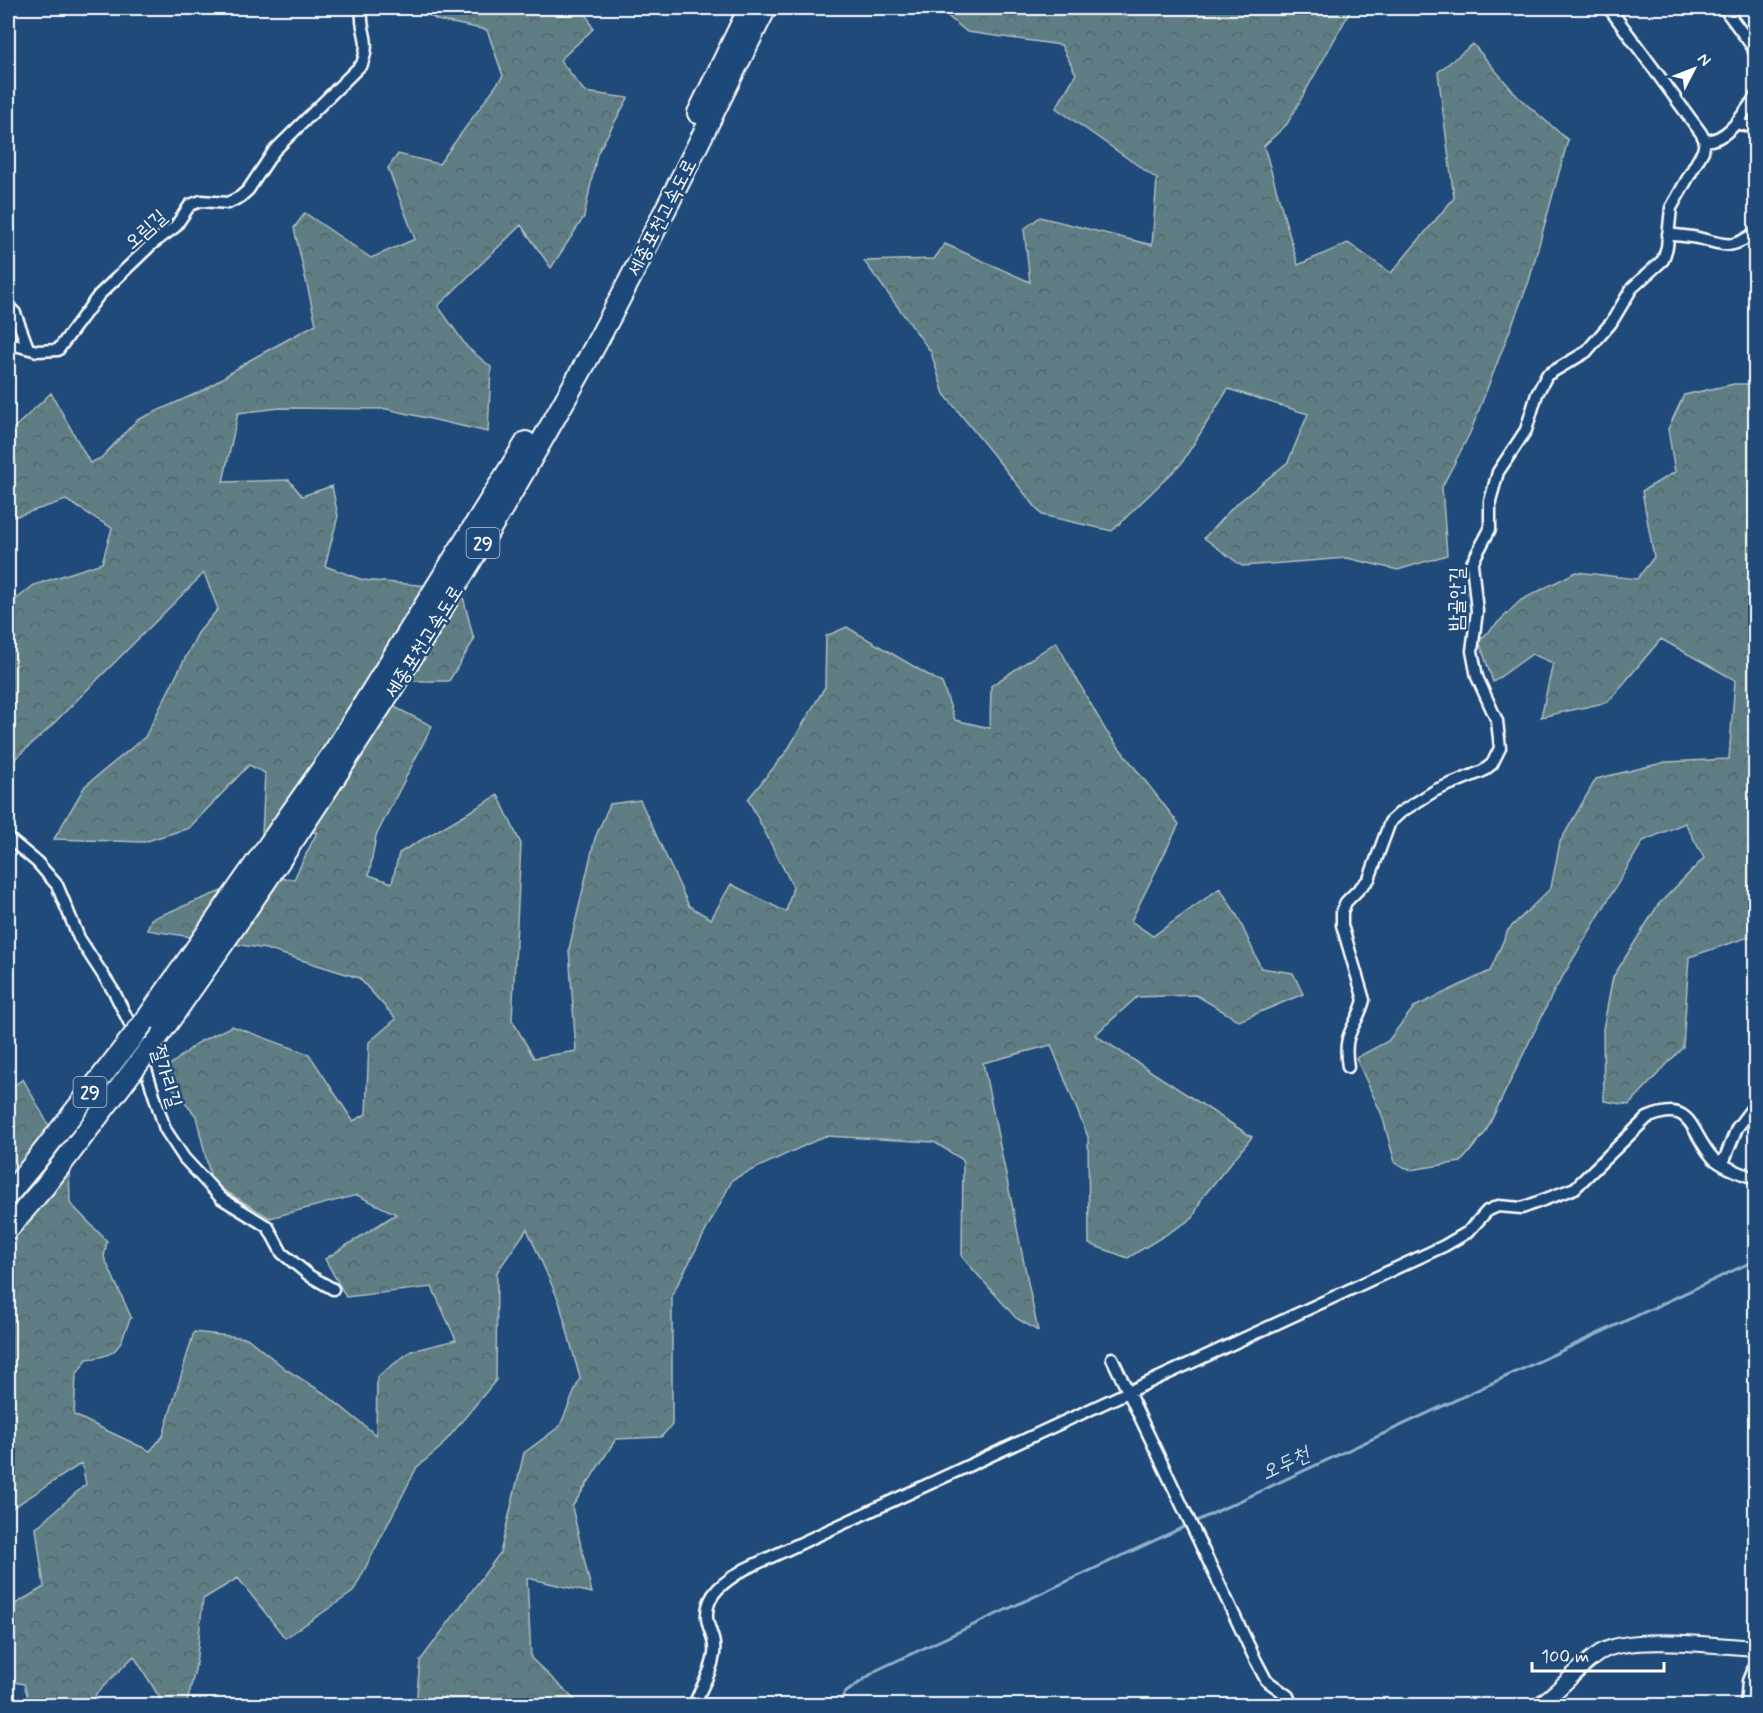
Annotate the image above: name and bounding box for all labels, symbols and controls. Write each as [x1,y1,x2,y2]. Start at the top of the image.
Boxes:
north arrow [1664,39,1724,99]
text: N [1693,49,1715,71]
street label: 세종포천고속도로 [621,154,704,281]
street label: 오림길 [119,204,173,256]
road number: 29 [466,528,500,558]
street label: 밤골안길 [1443,567,1472,631]
street label: 세종포천고속도로 [379,580,470,704]
street label: 절가리길 [143,1042,188,1111]
road number: 29 [74,1077,106,1107]
water label: 오두천 [1257,1440,1316,1487]
scale bar [1532,1635,1664,1673]
text: 100 m [1541,1645,1589,1669]

